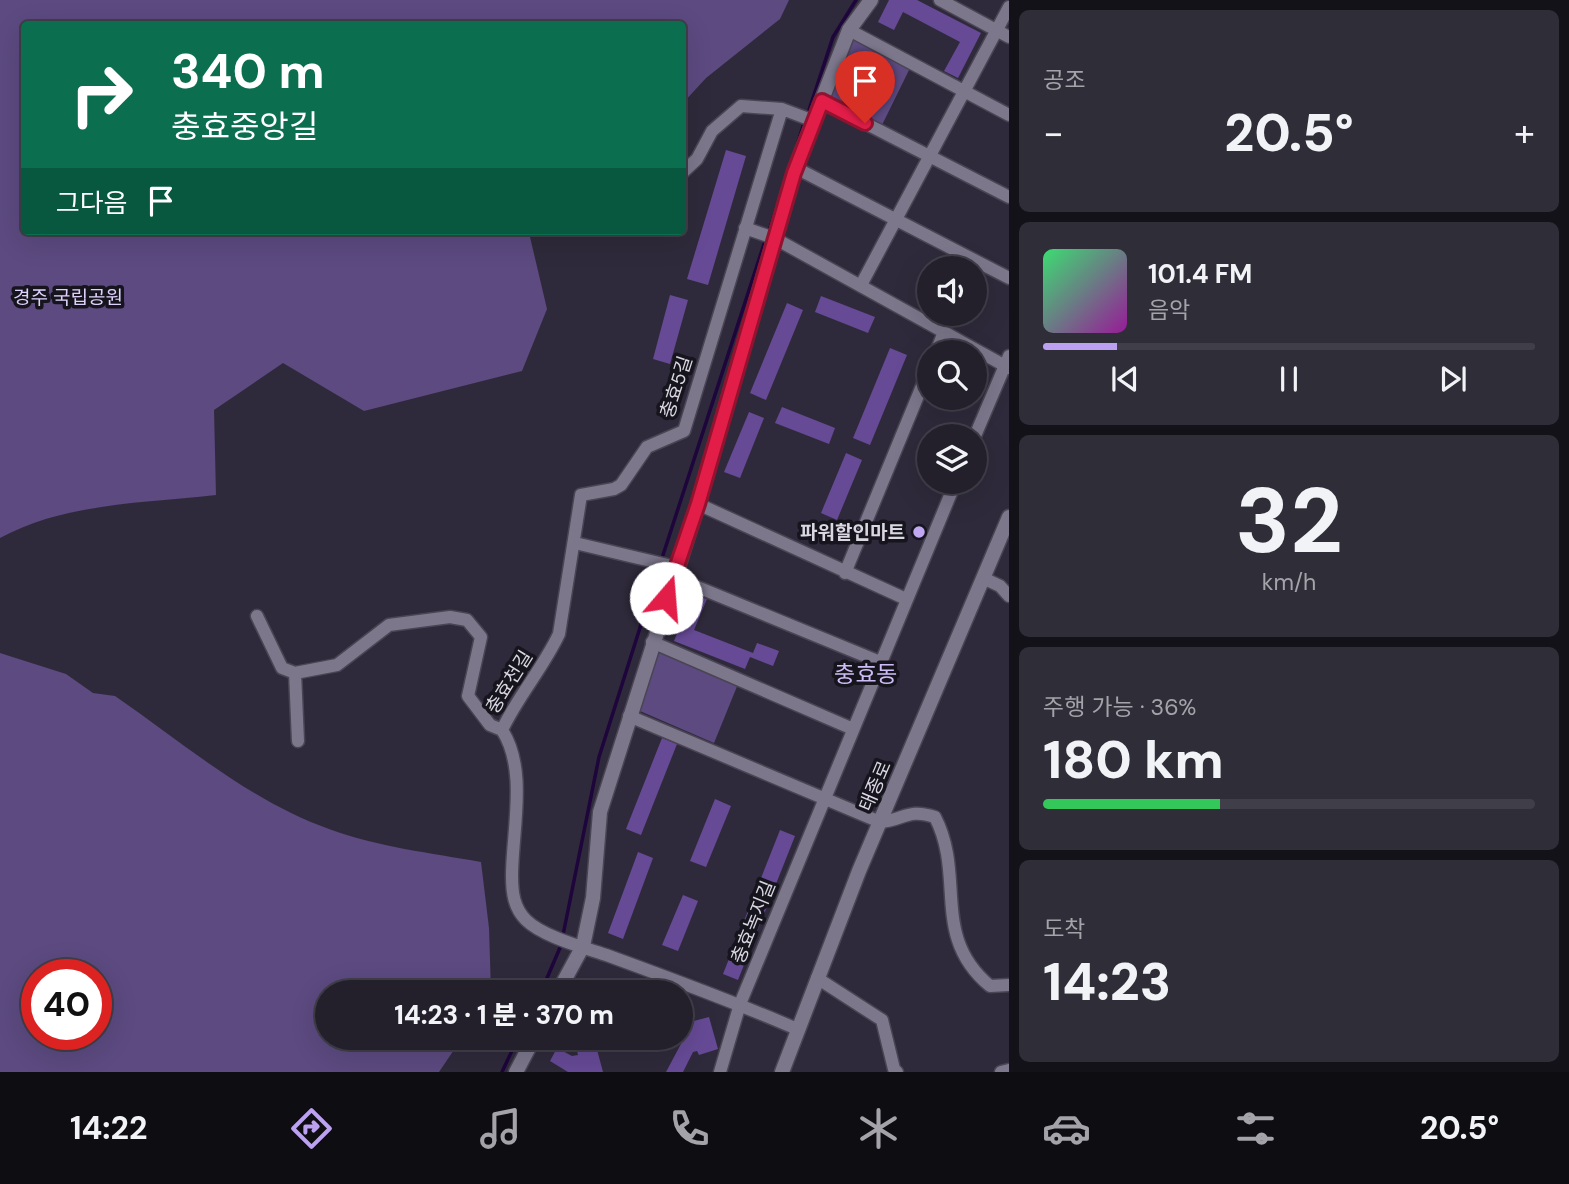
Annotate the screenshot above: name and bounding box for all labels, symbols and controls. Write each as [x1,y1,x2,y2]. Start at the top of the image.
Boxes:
text: 340 m [171,39,325,103]
icon: right [56,49,147,140]
pin [835,51,895,123]
icon: arrive [846,62,884,100]
text: 공조 [1043,65,1085,95]
text: 20.5° [1224,99,1354,167]
text: 충효중앙길 [171,106,318,148]
text: − [1043,108,1064,158]
text: + [1514,108,1535,158]
icon: arrive [142,182,180,220]
text: 그다음 [56,186,128,220]
map controls [917,256,987,494]
button: sound [917,256,987,326]
text: 101.4 FM [1148,257,1252,291]
park label: 경주 국립공원 [13,285,123,310]
text: 음악 [1148,295,1190,325]
button: search [917,340,987,410]
street label: 충효5길 [654,353,698,421]
icon: previous [1106,360,1144,398]
icon: pause [1270,360,1308,398]
icon: next [1434,360,1472,398]
button: layers [917,424,987,494]
text: 32 [1235,462,1343,580]
place label: 파워할인마트 [800,520,905,545]
marker: 파워할인마트 [911,524,927,540]
position arrow [629,561,703,635]
text: km/h [1262,567,1316,597]
street label: 충효천길 [480,646,538,718]
district label: 충효동 [834,659,898,689]
text: 주행 가능 · 36% [1043,692,1196,722]
text: 180 km [1043,726,1224,794]
street label: 태종로 [853,757,897,815]
street label: 충효녹지길 [725,877,781,967]
text: 도착 [1043,914,1085,944]
text: 14:23 [1043,948,1171,1016]
speed limit sign: 40 [21,959,112,1050]
text: 14:23 · 1 분 · 370 m [394,998,614,1032]
icon: directions [287,1104,336,1153]
icon: music [476,1104,525,1153]
icon: phone [665,1104,714,1153]
icon: climate [854,1104,903,1153]
icon: car [1042,1104,1091,1153]
icon: filters [1231,1104,1280,1153]
text: 14:22 [70,1107,147,1149]
text: 20.5° [1420,1107,1499,1149]

